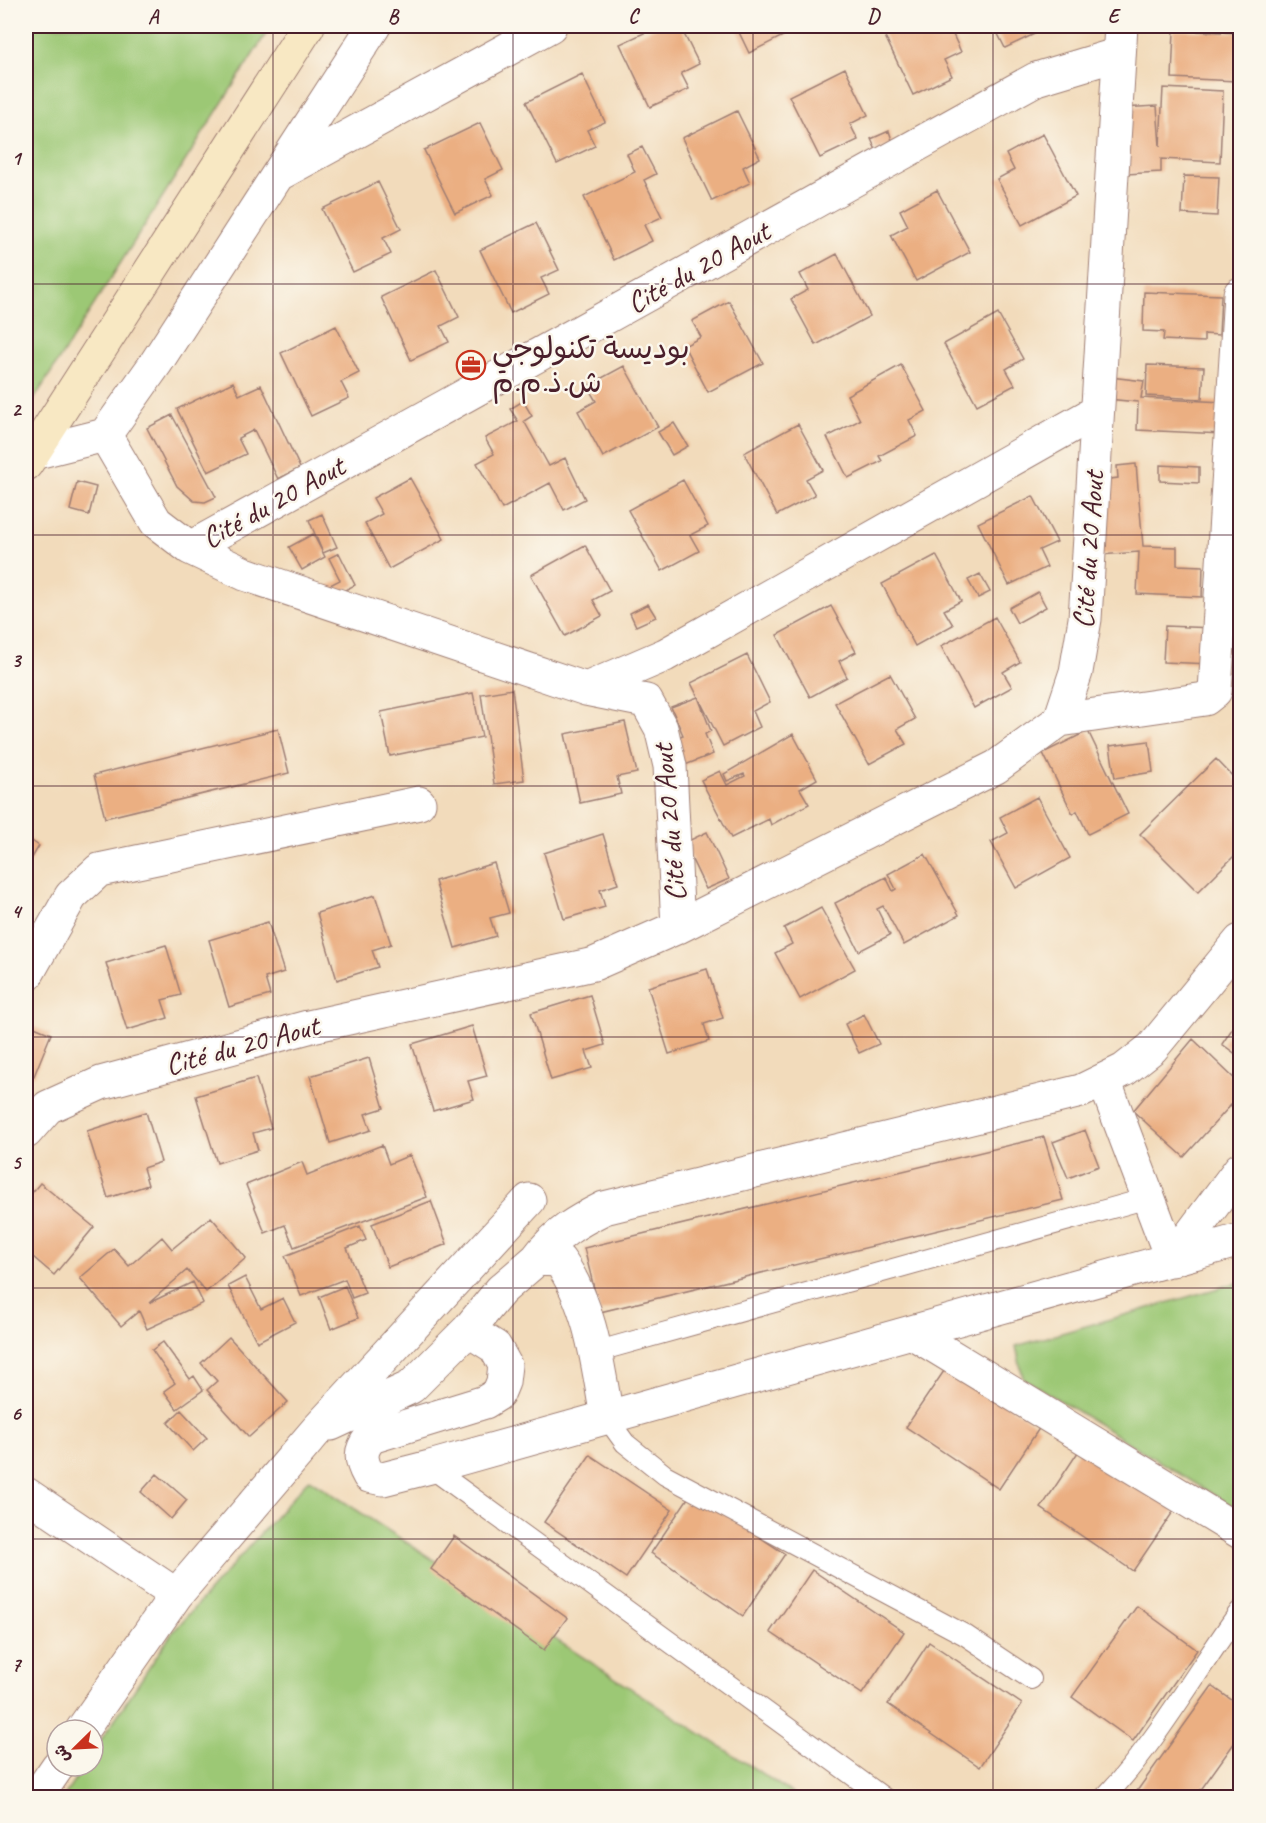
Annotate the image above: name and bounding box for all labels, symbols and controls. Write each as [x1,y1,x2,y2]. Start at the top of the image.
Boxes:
text: A [148,4,160,29]
text: B [388,4,400,29]
text: C [628,4,640,29]
text: D [867,4,881,29]
text: E [1108,4,1122,29]
text: 1 [12,146,23,171]
street label: Cité du 20 Aout [620,211,779,322]
place label: بوديسة تكنولوجي ش.ذ.م.م [492,329,690,404]
office icon: بوديسة تكنولوجي ش.ذ.م.م [455,349,487,381]
text: 2 [12,397,23,422]
street label: Cité du 20 Aout [195,446,354,557]
street label: Cité du 20 Aout [1064,467,1113,630]
text: 3 [12,648,23,673]
street label: Cité du 20 Aout [643,740,695,903]
text: 4 [12,899,24,924]
street label: Cité du 20 Aout [161,1005,326,1084]
text: 5 [12,1150,23,1175]
text: 6 [11,1401,22,1426]
text: 7 [12,1652,23,1677]
north arrow [45,1718,105,1778]
text: ش [49,1742,75,1766]

